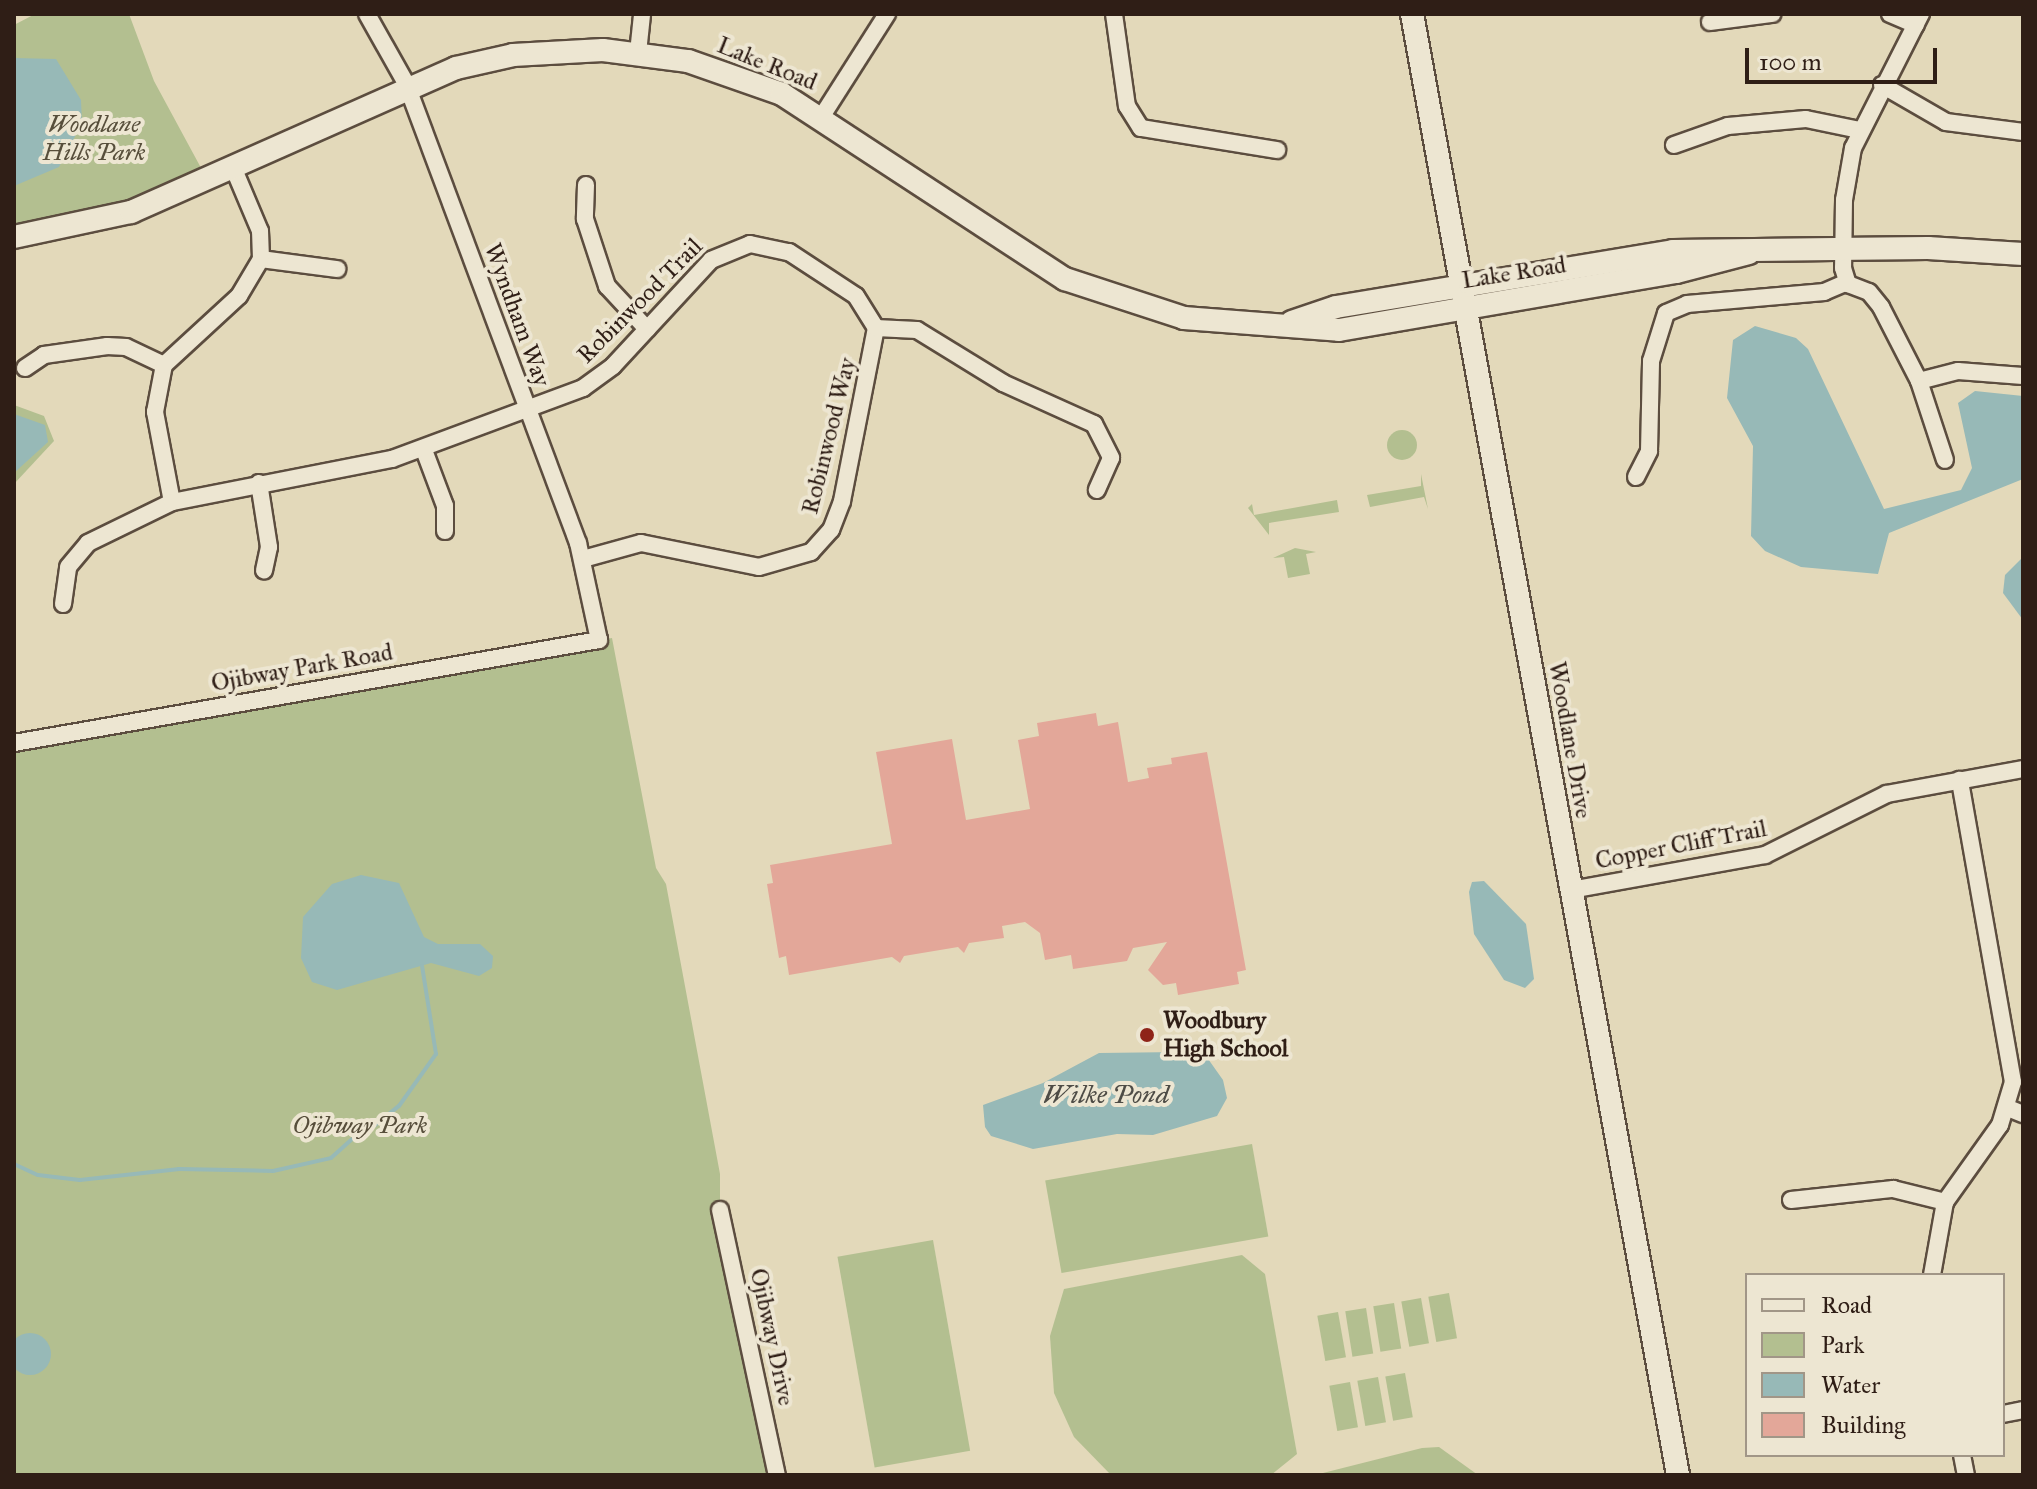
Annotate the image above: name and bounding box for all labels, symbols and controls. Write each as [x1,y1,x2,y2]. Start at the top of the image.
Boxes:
street label: Lake Road [713,31,821,97]
scale bar [1749,32,1941,82]
text: 100 m [1759,47,1822,77]
park label: Woodlane Hills Park [43,111,145,167]
street label: Robinwood Trail [571,232,709,370]
street label: Wyndham Way [478,239,556,391]
street label: Lake Road [1460,251,1568,295]
street label: Robinwood Way [796,355,862,517]
street label: Ojibway Park Road [209,638,395,698]
street label: Woodlane Drive [1542,659,1598,821]
street label: Copper Cliff Trail [1593,814,1769,876]
place label: Woodbury High School [1163,1007,1288,1063]
marker: Woodbury High School [1138,1026,1156,1044]
water label: Wilke Pond [1043,1079,1169,1111]
park label: Ojibway Park [293,1112,427,1140]
street label: Ojibway Drive [743,1266,801,1408]
legend [1745,1273,2005,1457]
text: Road [1821,1290,1872,1320]
text: Park [1821,1330,1864,1360]
text: Water [1821,1370,1880,1400]
text: Building [1821,1410,1906,1440]

